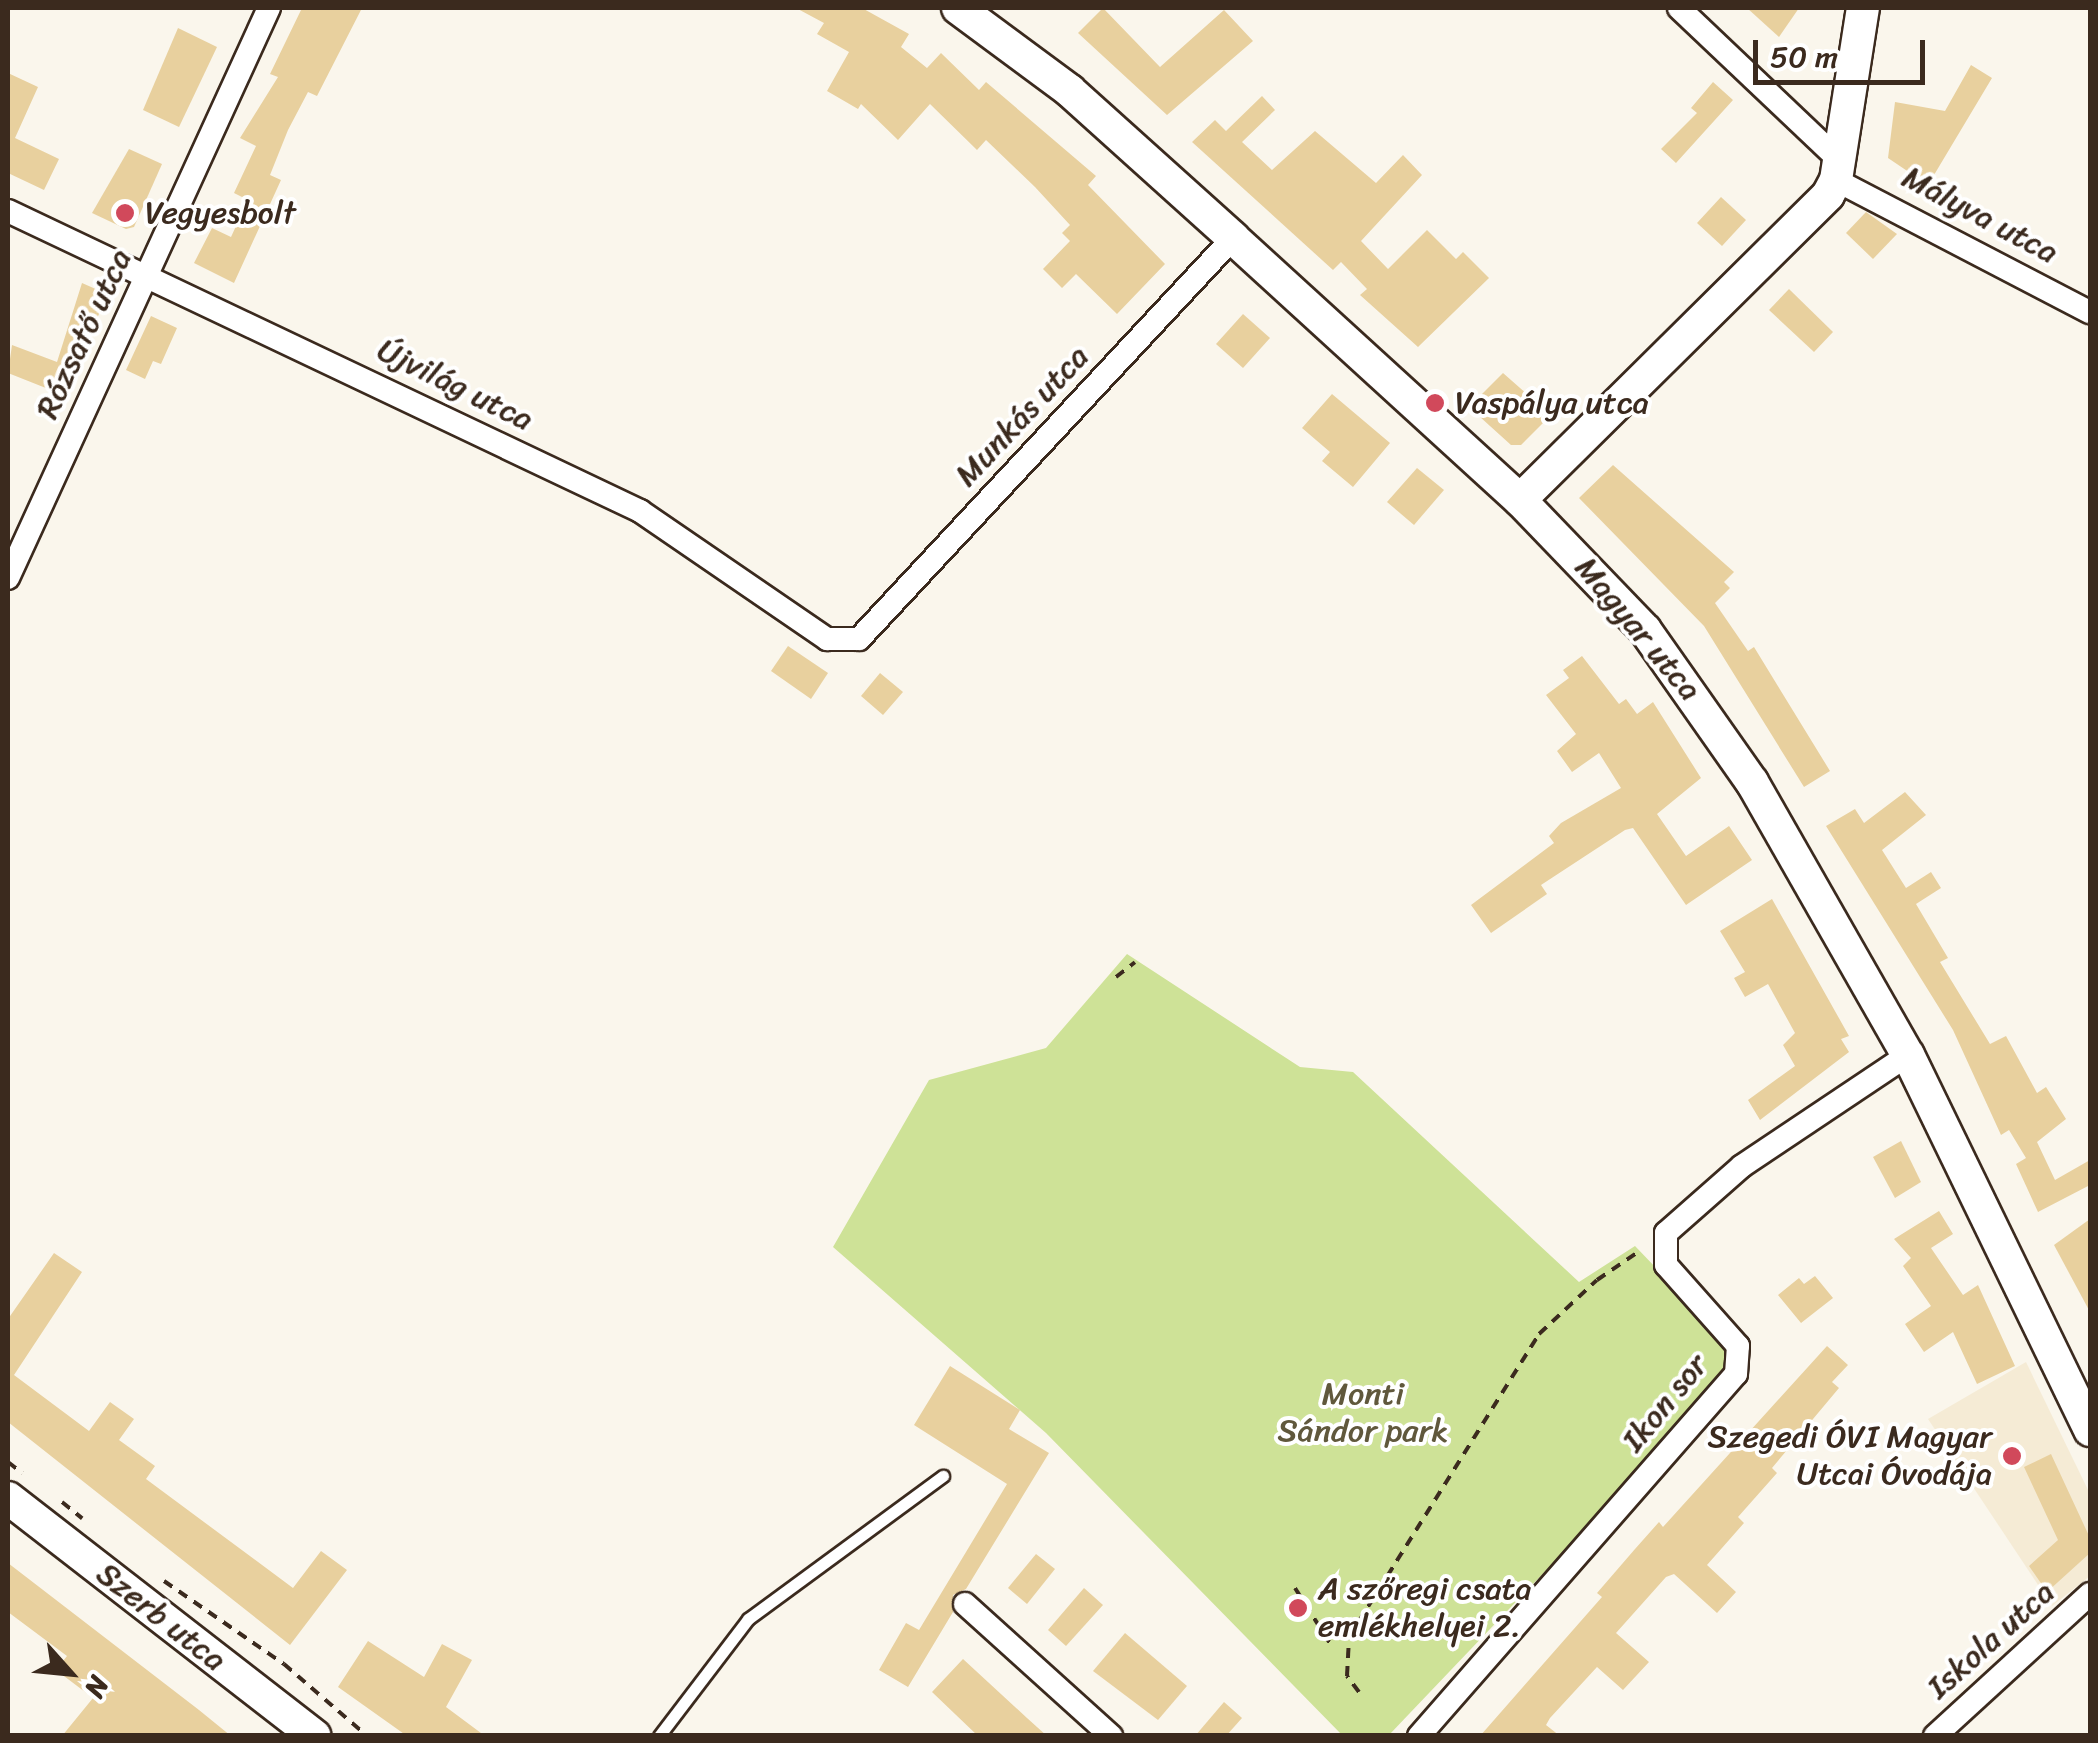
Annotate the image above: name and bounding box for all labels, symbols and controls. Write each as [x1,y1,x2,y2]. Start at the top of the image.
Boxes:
scale bar [1758,20,1930,82]
text: 50 m [1770,30,1838,84]
street label: Mályva utca [1896,158,2064,272]
place label: Vegyesbolt [145,194,296,232]
marker: Vegyesbolt [114,202,136,224]
street label: Rózsatő utca [28,243,140,425]
street label: Újvilág utca [371,331,539,439]
street label: Munkás utca [947,338,1097,494]
place label: Vaspálya utca [1455,384,1649,422]
marker: Vaspálya utca [1424,392,1446,414]
street label: Magyar utca [1567,549,1709,709]
street label: Ikon sor [1614,1346,1716,1460]
park label: Monti Sándor park [1277,1376,1449,1451]
place label: Szegedi ÓVI Magyar Utcai Óvodája [1709,1419,1992,1494]
marker: Szegedi ÓVI Magyar Utcai Óvodája [2001,1445,2023,1467]
street label: Szerb utca [89,1555,233,1679]
place label: A szőregi csata emlékhelyei 2. [1318,1571,1532,1646]
street label: Iskola utca [1920,1573,2062,1707]
marker: A szőregi csata emlékhelyei 2. [1287,1597,1309,1619]
north arrow [20,1623,120,1723]
text: N [71,1667,123,1707]

